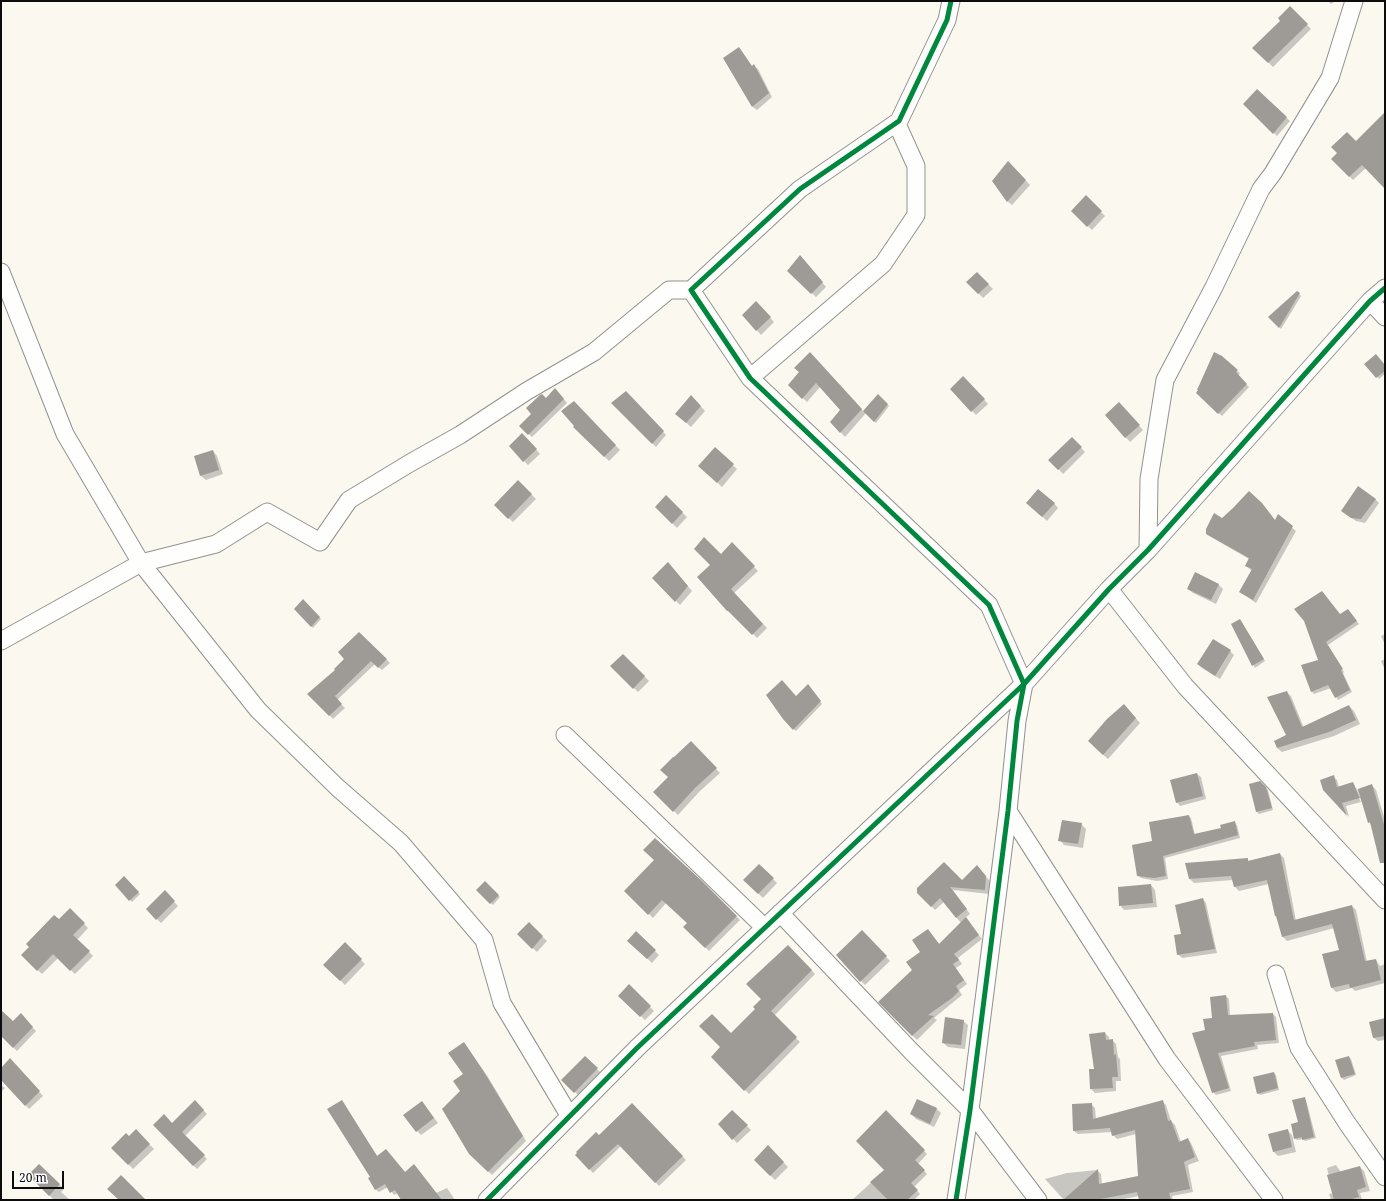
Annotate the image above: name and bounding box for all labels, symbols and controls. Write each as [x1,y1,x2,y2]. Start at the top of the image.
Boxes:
scale bar [14,1163,66,1189]
text: 20 m [19,1169,47,1186]

